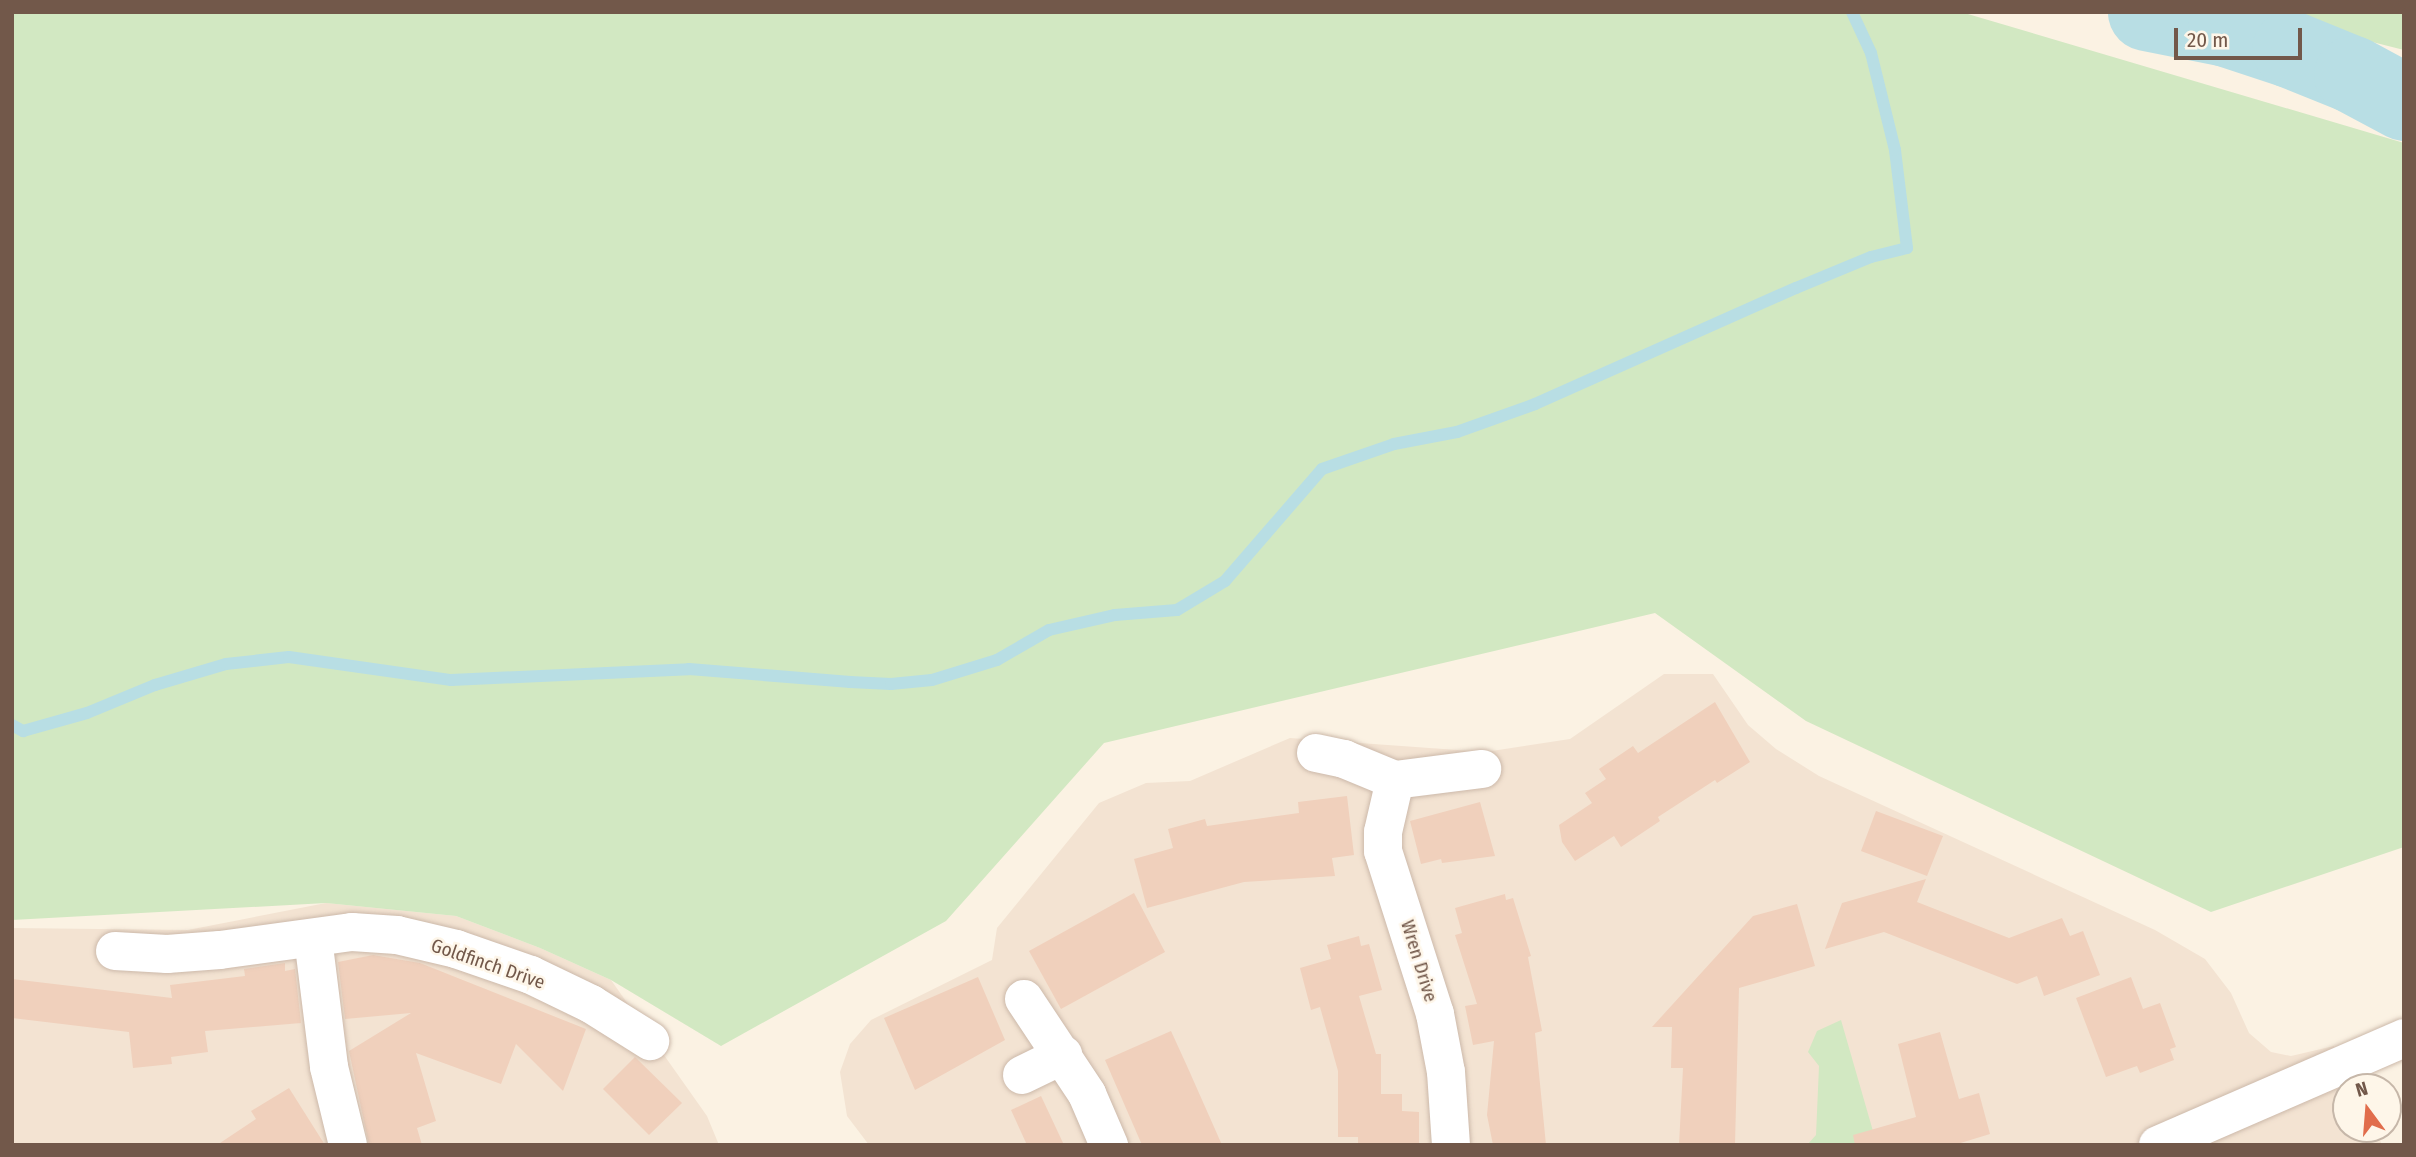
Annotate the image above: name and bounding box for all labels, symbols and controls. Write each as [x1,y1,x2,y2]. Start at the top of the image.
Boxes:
scale bar [2178,14,2306,58]
text: 20 m [2187,27,2228,53]
street label: Wren Drive [1396,917,1442,1005]
street label: Goldfinch Drive [428,934,548,994]
north arrow [2332,1073,2402,1143]
text: N [2353,1077,2370,1102]

